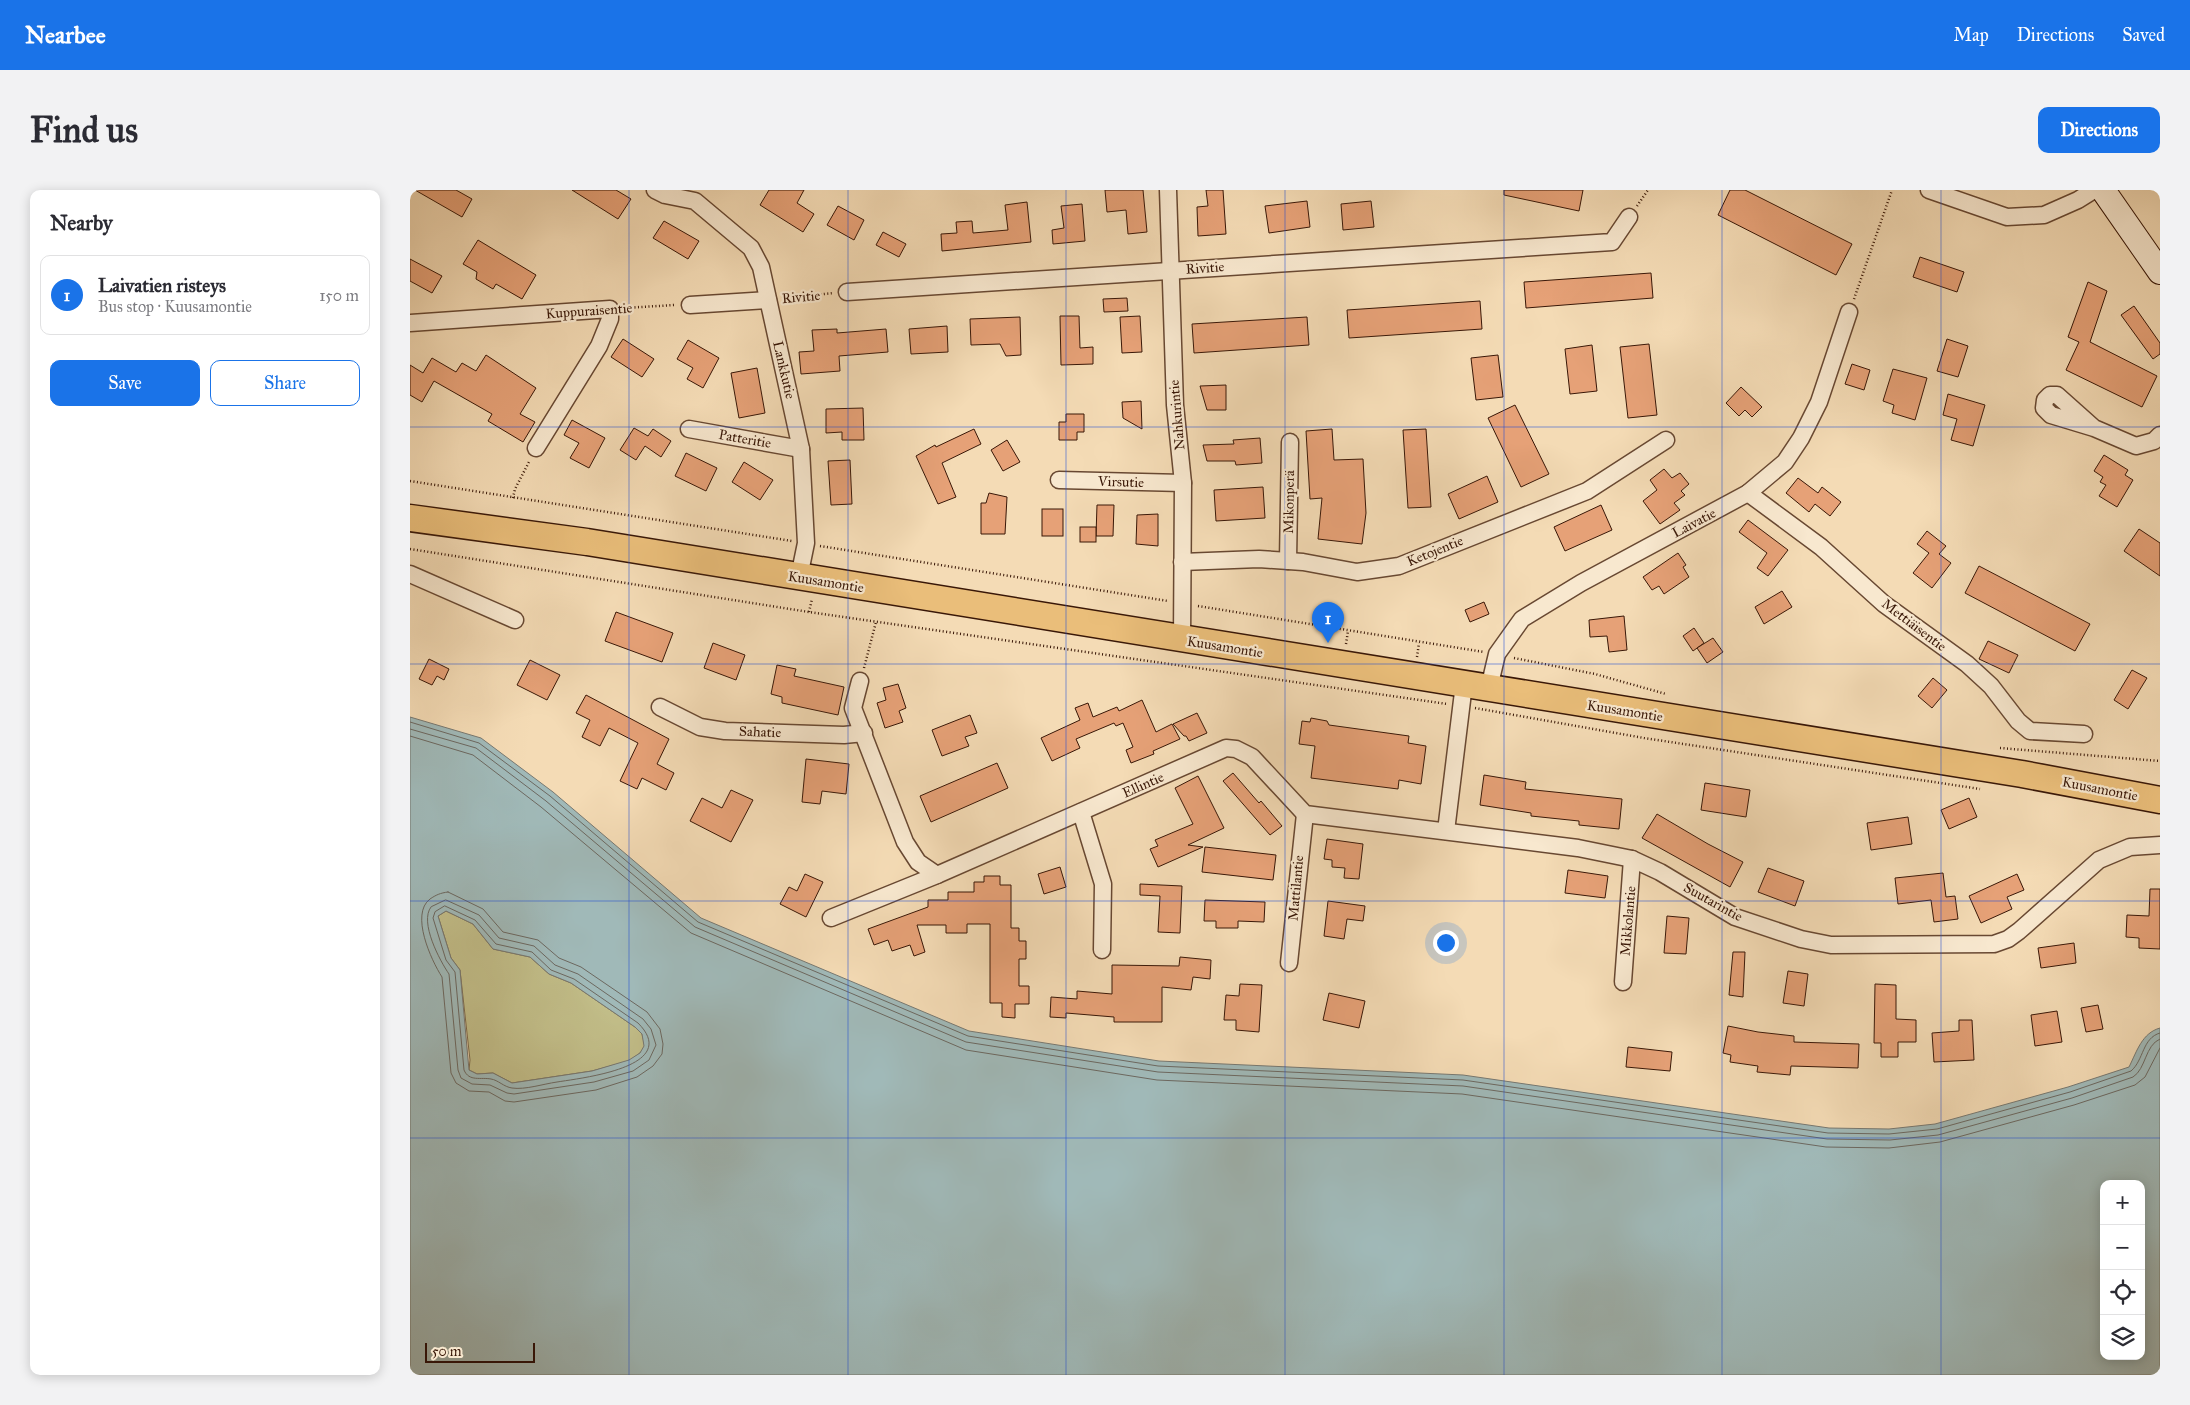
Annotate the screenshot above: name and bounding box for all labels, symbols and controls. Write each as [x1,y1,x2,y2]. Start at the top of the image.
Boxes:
text: Nearbee [25,20,106,50]
text: Map [1953,24,1989,46]
text: Directions [2017,24,2094,46]
text: Saved [2122,24,2165,46]
button: Directions [2038,107,2160,153]
text: Find us [30,109,138,152]
text: Nearby [50,210,113,236]
street label: Rivitie [1185,258,1225,278]
text: Laivatien risteys [98,274,226,297]
text: 1 [64,286,70,305]
text: 150 m [319,286,359,305]
street label: Rivitie [781,287,821,307]
text: Bus stop · Kuusamontie [98,297,252,316]
street label: Kuppuraisentie [545,299,633,323]
street label: Lankkutie [769,339,799,401]
button: Save [50,360,200,406]
button: Share [210,360,360,406]
street label: Nahkurintie [1165,379,1189,451]
street label: Patteritie [717,426,773,452]
street label: Mikonperä [1280,470,1298,534]
street label: Virsutie [1097,473,1144,491]
street label: Laivatie [1669,504,1719,542]
street label: Ketojentie [1404,532,1466,570]
street label: Kuusamontie [787,568,865,596]
street label: Mettiäisentie [1878,595,1950,655]
pin: 1 [1312,602,1344,643]
street label: Kuusamontie [1186,633,1264,661]
street label: Kuusamontie [1586,697,1664,725]
street label: Sahatie [739,723,782,741]
street label: Ellintie [1120,768,1166,802]
street label: Kuusamontie [2061,773,2139,805]
street label: Mattilantie [1285,854,1307,922]
street label: Suutarintie [1680,879,1746,925]
street label: Mikkolantie [1616,885,1640,957]
your location [1433,930,1459,956]
map controls [2100,1180,2145,1360]
button: + [2100,1180,2145,1225]
button: − [2100,1225,2145,1270]
button: locate [2100,1270,2145,1315]
button: layers [2100,1315,2145,1360]
scale bar [425,1340,535,1363]
text: 50 m [432,1343,461,1360]

